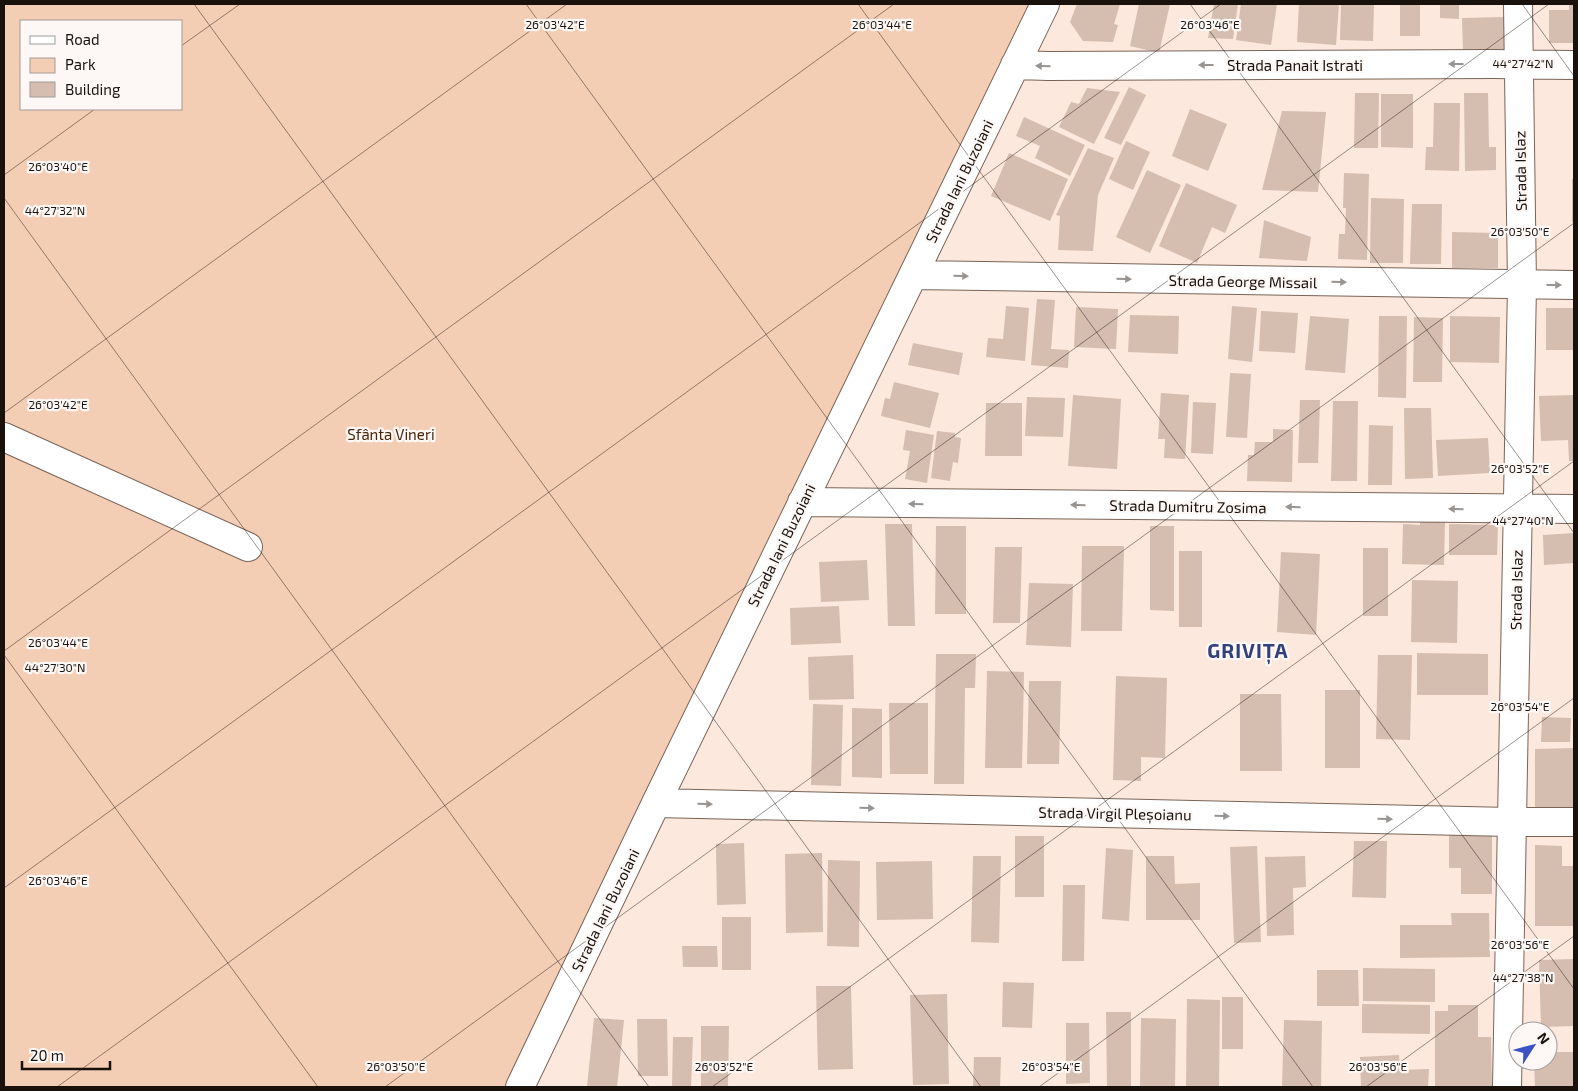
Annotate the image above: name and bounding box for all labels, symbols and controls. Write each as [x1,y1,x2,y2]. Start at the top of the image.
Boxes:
text: 26°03'42"E [525,17,585,31]
text: 26°03'44"E [852,17,912,31]
text: 26°03'46"E [1180,17,1240,31]
legend [20,20,182,110]
text: Road [65,30,100,48]
text: Park [65,55,96,73]
street label: Strada Panait Istrati [1227,56,1363,74]
text: 44°27'42"N [1492,56,1554,70]
one-way arrow [1447,60,1463,68]
one-way arrow [1197,61,1213,69]
one-way arrow [1035,62,1051,70]
text: Building [65,80,121,98]
street label: Strada Iani Buzoiani [921,116,997,246]
street label: Strada Islaz [1510,131,1530,211]
text: 26°03'40"E [28,159,88,173]
text: 44°27'32"N [25,203,85,217]
text: 26°03'50"E [1490,224,1550,238]
street label: Strada George Missail [1169,271,1318,291]
one-way arrow [954,273,970,281]
one-way arrow [1116,275,1132,283]
one-way arrow [1331,278,1347,286]
one-way arrow [1546,281,1562,289]
text: 26°03'42"E [28,397,88,411]
park label: Sfânta Vineri [347,425,435,443]
text: 26°03'52"E [1491,461,1550,475]
street label: Strada Iani Buzoiani [743,480,819,610]
street label: Strada Dumitru Zosima [1109,496,1267,516]
one-way arrow [907,500,923,508]
one-way arrow [1070,501,1086,509]
one-way arrow [1285,503,1301,511]
one-way arrow [1447,505,1463,513]
text: 44°27'40"N [1492,513,1554,527]
street label: Strada Islaz [1506,550,1526,630]
text: 26°03'44"E [28,635,88,649]
district label: GRIVIȚA [1207,638,1289,665]
text: 44°27'30"N [24,660,86,674]
text: 26°03'54"E [1490,699,1550,713]
one-way arrow [697,800,713,808]
street label: Strada Virgil Pleșoianu [1038,803,1192,825]
one-way arrow [860,804,876,812]
one-way arrow [1214,812,1230,820]
one-way arrow [1377,816,1393,824]
street label: Strada Iani Buzoiani [567,845,643,975]
text: 26°03'46"E [28,873,88,887]
text: 26°03'56"E [1491,937,1550,951]
text: 44°27'38"N [1492,970,1554,984]
north arrow [1508,1021,1558,1071]
text: N [1534,1029,1554,1047]
scale bar [22,1038,110,1070]
text: 20 m [30,1046,64,1064]
text: 26°03'50"E [366,1059,426,1073]
text: 26°03'52"E [695,1059,754,1073]
text: 26°03'54"E [1021,1059,1081,1073]
text: 26°03'56"E [1349,1059,1408,1073]

